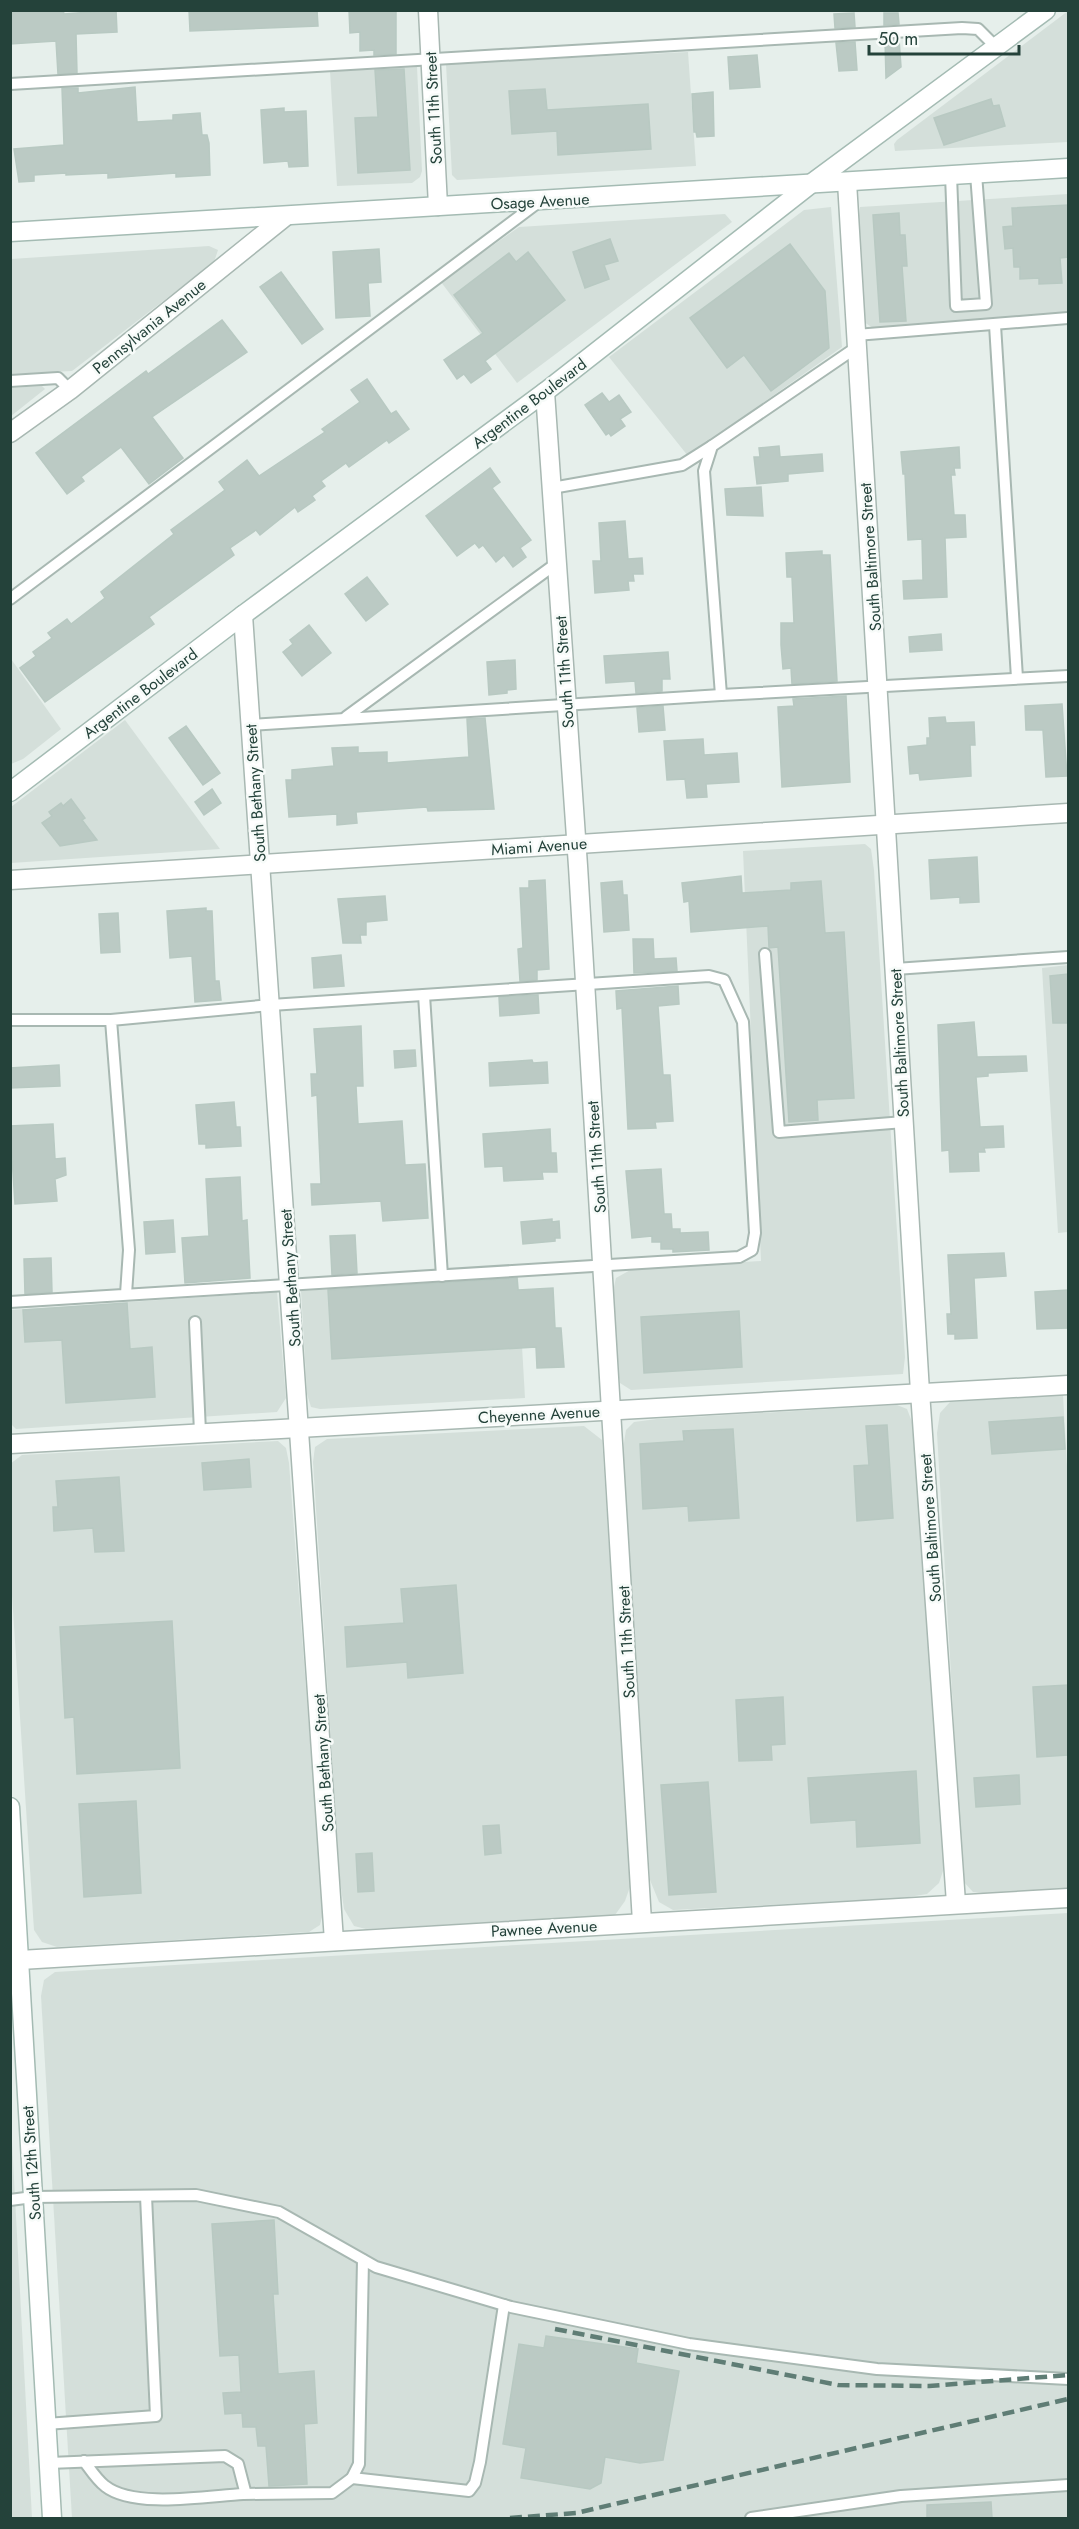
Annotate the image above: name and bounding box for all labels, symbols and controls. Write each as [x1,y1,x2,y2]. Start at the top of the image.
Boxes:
scale bar [869,18,1019,56]
text: 50 m [878,26,918,52]
street label: South 11th Street [419,51,448,165]
street label: Osage Avenue [490,187,590,216]
street label: Pennsylvania Avenue [88,273,211,379]
street label: Argentine Boulevard [467,353,591,454]
street label: South Baltimore Street [854,482,887,632]
street label: South 11th Street [549,615,580,729]
street label: Argentine Boulevard [78,643,202,744]
street label: South Bethany Street [239,723,272,863]
street label: Miami Avenue [490,832,588,861]
street label: South Baltimore Street [884,968,915,1118]
street label: South 11th Street [581,1100,612,1214]
street label: South Bethany Street [274,1208,307,1348]
street label: Cheyenne Avenue [477,1400,601,1429]
street label: South Baltimore Street [914,1453,947,1603]
street label: South 11th Street [612,1585,641,1699]
street label: South Bethany Street [307,1693,340,1833]
street label: Pawnee Avenue [490,1914,598,1943]
street label: South 12th Street [16,2105,47,2221]

